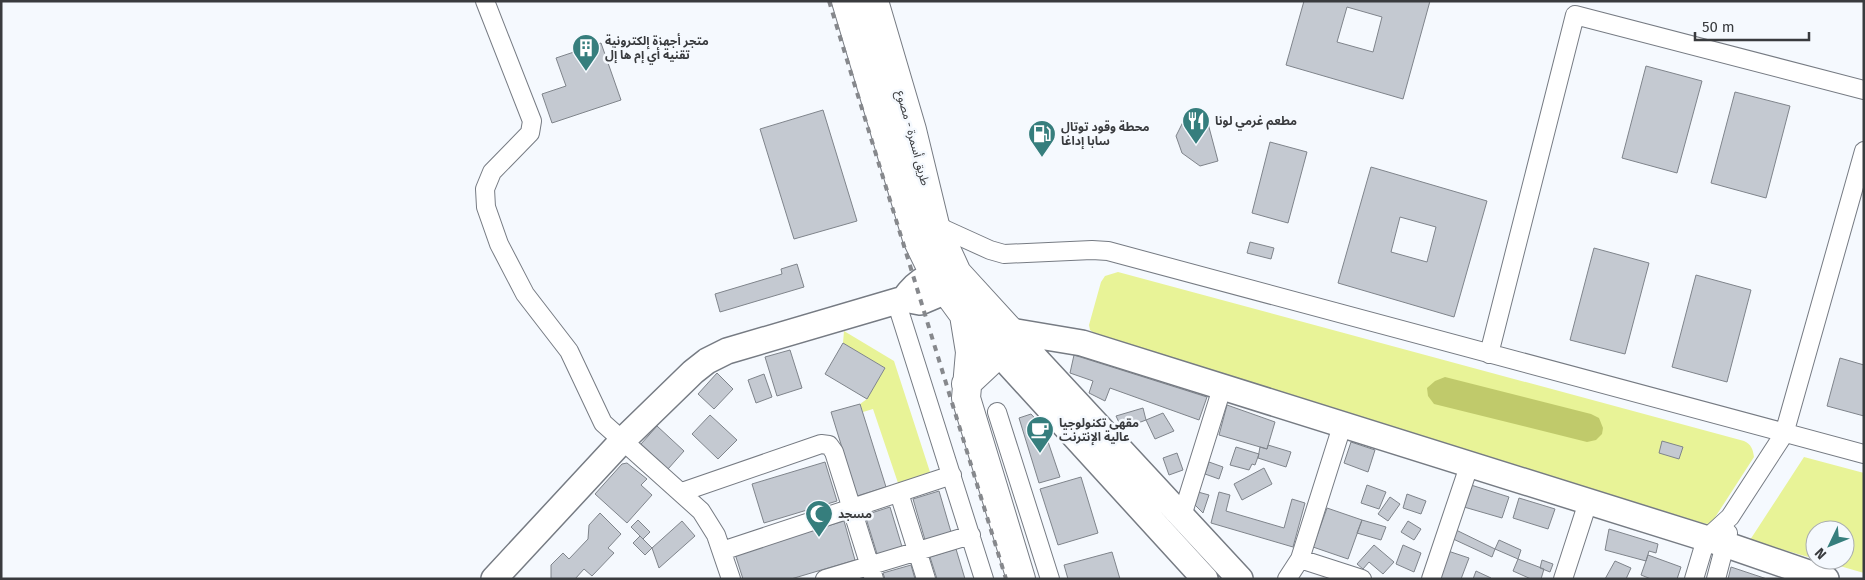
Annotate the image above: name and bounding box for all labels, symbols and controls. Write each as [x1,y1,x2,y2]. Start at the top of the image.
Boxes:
scale bar [1695,10,1809,42]
text: 50 m [1702,18,1735,36]
building icon: متجر أجهزة إلكترونية تقنية أي إم ها إل [571,33,601,72]
place label: متجر أجهزة إلكترونية تقنية أي إم ها إل [605,33,709,65]
street label: طريق أسمرة - مصوع [892,89,933,188]
restaurant icon: مطعم غرمي لونا [1181,106,1211,145]
place label: مطعم غرمي لونا [1215,114,1297,131]
fuel station icon: محطة وقود توتال سابا إداغا [1027,119,1057,158]
place label: محطة وقود توتال سابا إداغا [1061,120,1149,150]
cafe icon: مقهى تكنولوجيا عالية الإنترنت [1025,415,1055,454]
place label: مقهى تكنولوجيا عالية الإنترنت [1059,416,1139,446]
mosque icon: مسجد [804,499,834,538]
place label: مسجد [838,507,872,521]
north arrow [1805,520,1855,570]
text: N [1811,544,1830,563]

